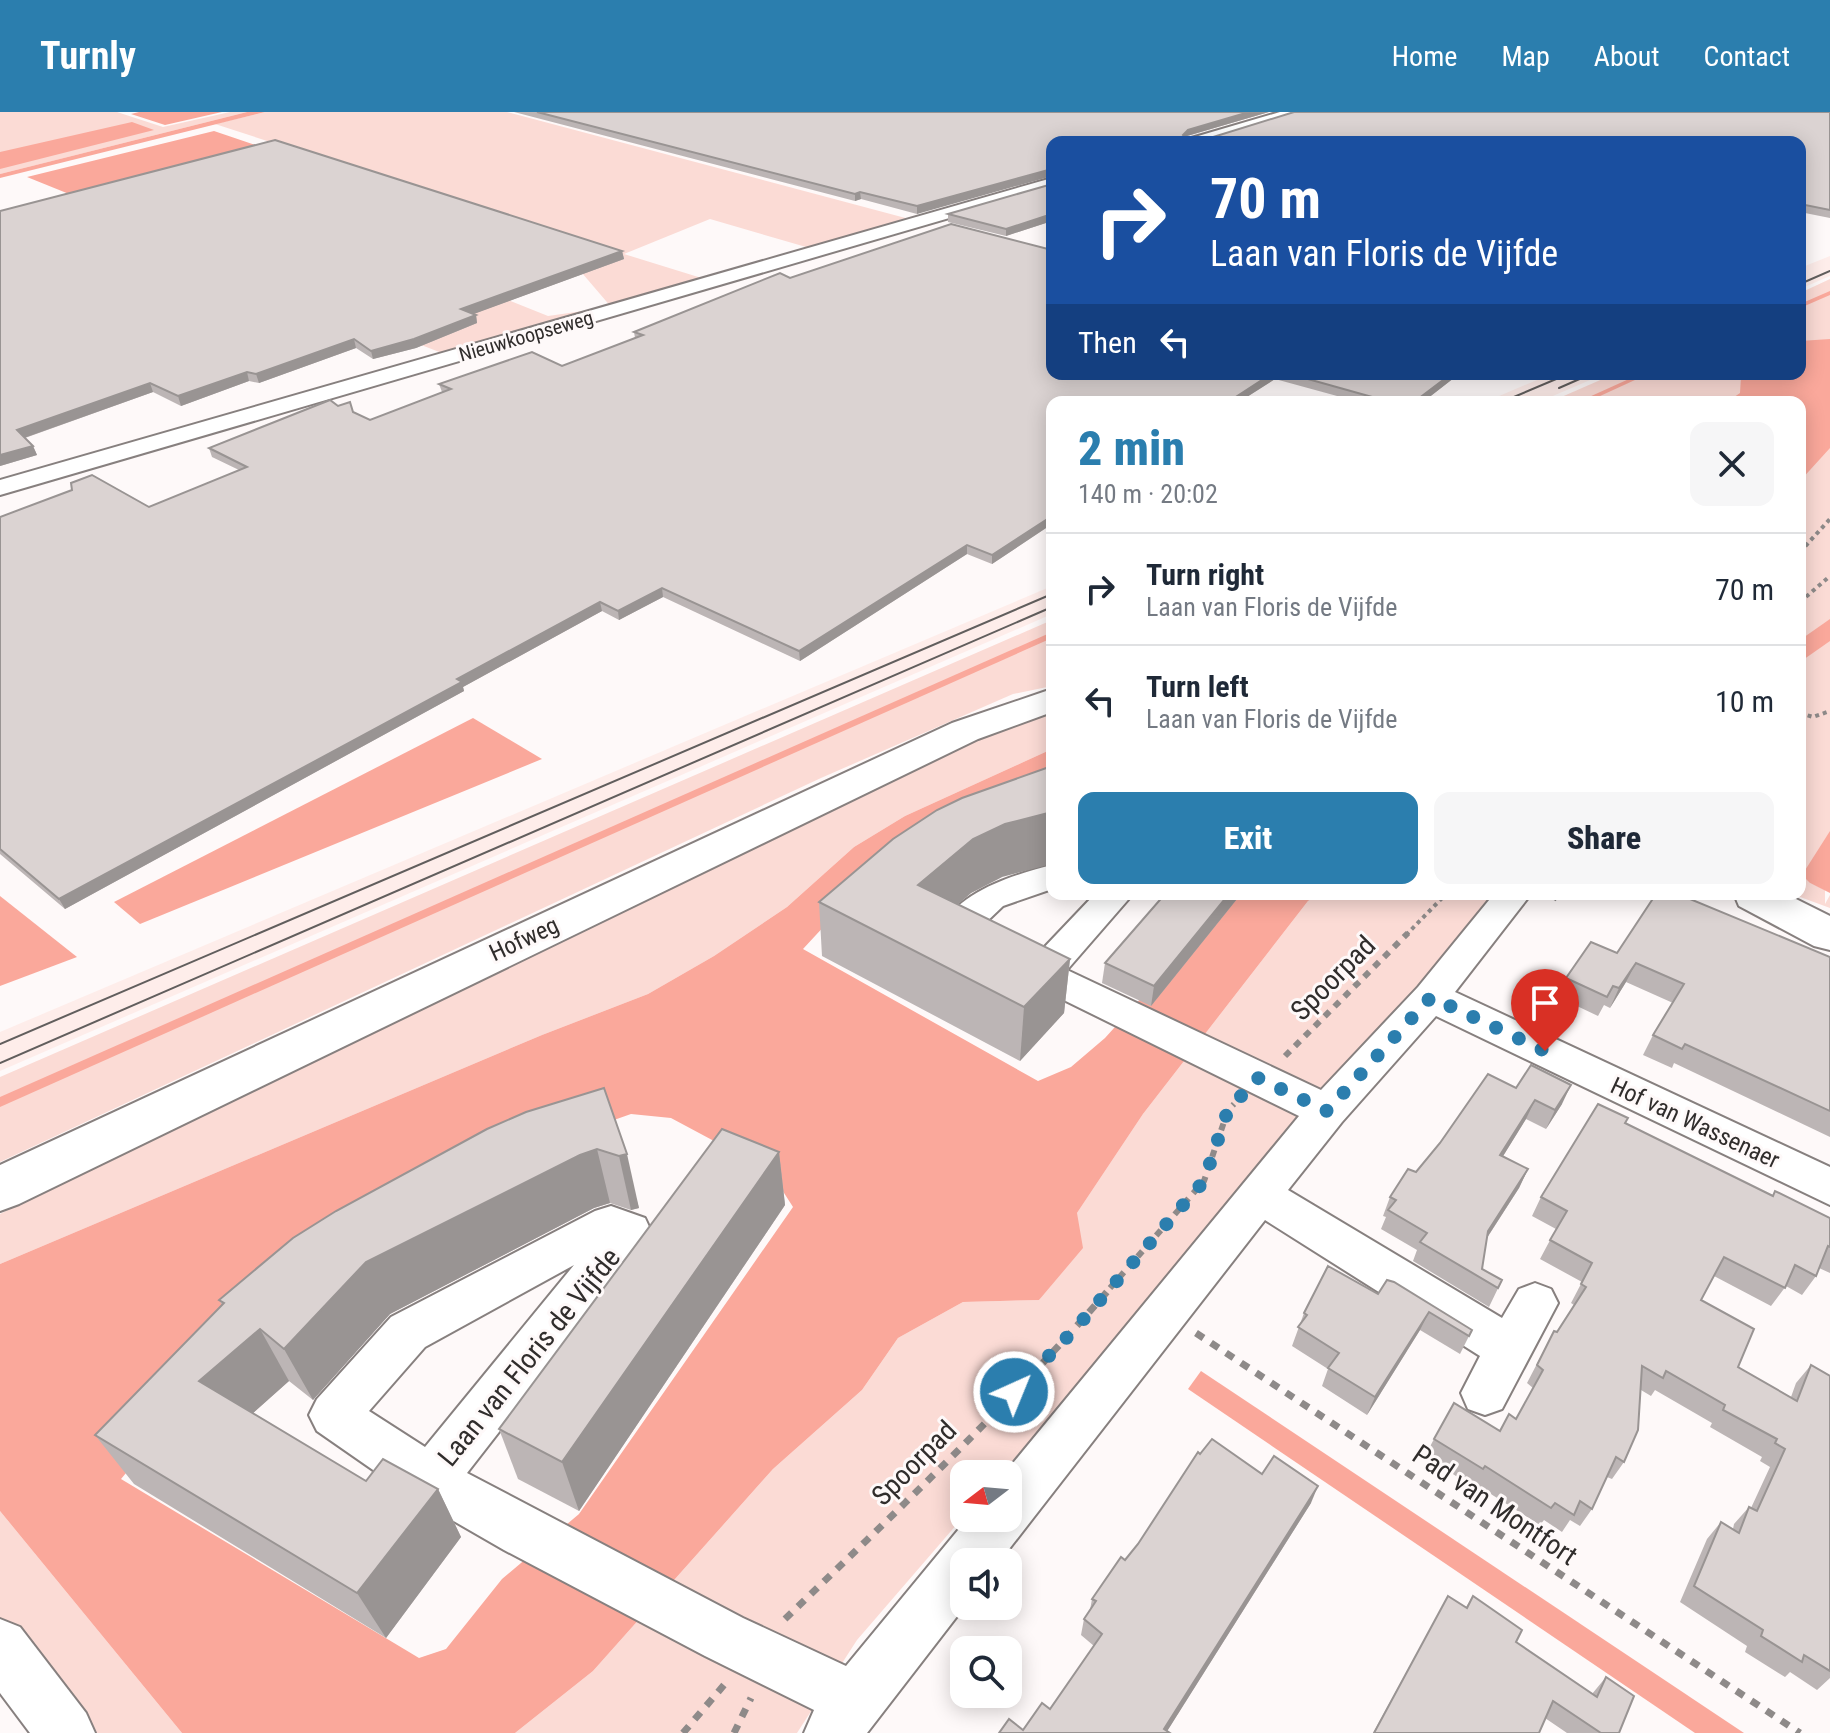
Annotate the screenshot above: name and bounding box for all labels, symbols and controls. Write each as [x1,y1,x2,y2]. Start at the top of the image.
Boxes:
text: Turnly [40,34,136,78]
text: Home [1392,40,1457,73]
text: Map [1501,40,1550,73]
text: About [1594,40,1660,73]
text: Contact [1704,40,1790,73]
text: 70 m [1210,166,1321,232]
icon: right [1078,168,1182,272]
text: Laan van Floris de Vijfde [1210,233,1558,275]
street label: Nieuwkoopseweg [456,305,596,367]
icon: left [1153,320,1197,364]
text: Then [1078,325,1137,360]
text: 2 min [1078,420,1185,477]
button: close [1690,422,1774,506]
text: 140 m · 20:02 [1078,479,1218,509]
text: Turn right [1146,557,1264,592]
icon: right [1078,567,1122,611]
text: 70 m [1715,572,1774,607]
text: Laan van Floris de Vijfde [1146,592,1397,622]
text: Turn left [1146,669,1249,704]
icon: left [1078,679,1122,723]
text: 10 m [1715,684,1774,719]
text: Laan van Floris de Vijfde [1146,704,1397,734]
button: Exit [1078,792,1418,884]
button: Share [1434,792,1774,884]
street label: Hofweg [485,911,563,967]
street label: Spoorpad [1284,929,1382,1027]
pin [1511,969,1579,1051]
icon: arrive [1523,981,1567,1025]
street label: Hof van Wassenaer [1606,1072,1784,1174]
street label: Laan van Floris de Vijfde [431,1241,627,1473]
position arrow [972,1350,1056,1434]
street label: Spoorpad [865,1414,963,1512]
street label: Pad van Montfort [1406,1438,1584,1572]
north arrow [950,1460,1022,1532]
map controls [950,1460,1022,1708]
button: sound [950,1548,1022,1620]
button: search [950,1636,1022,1708]

